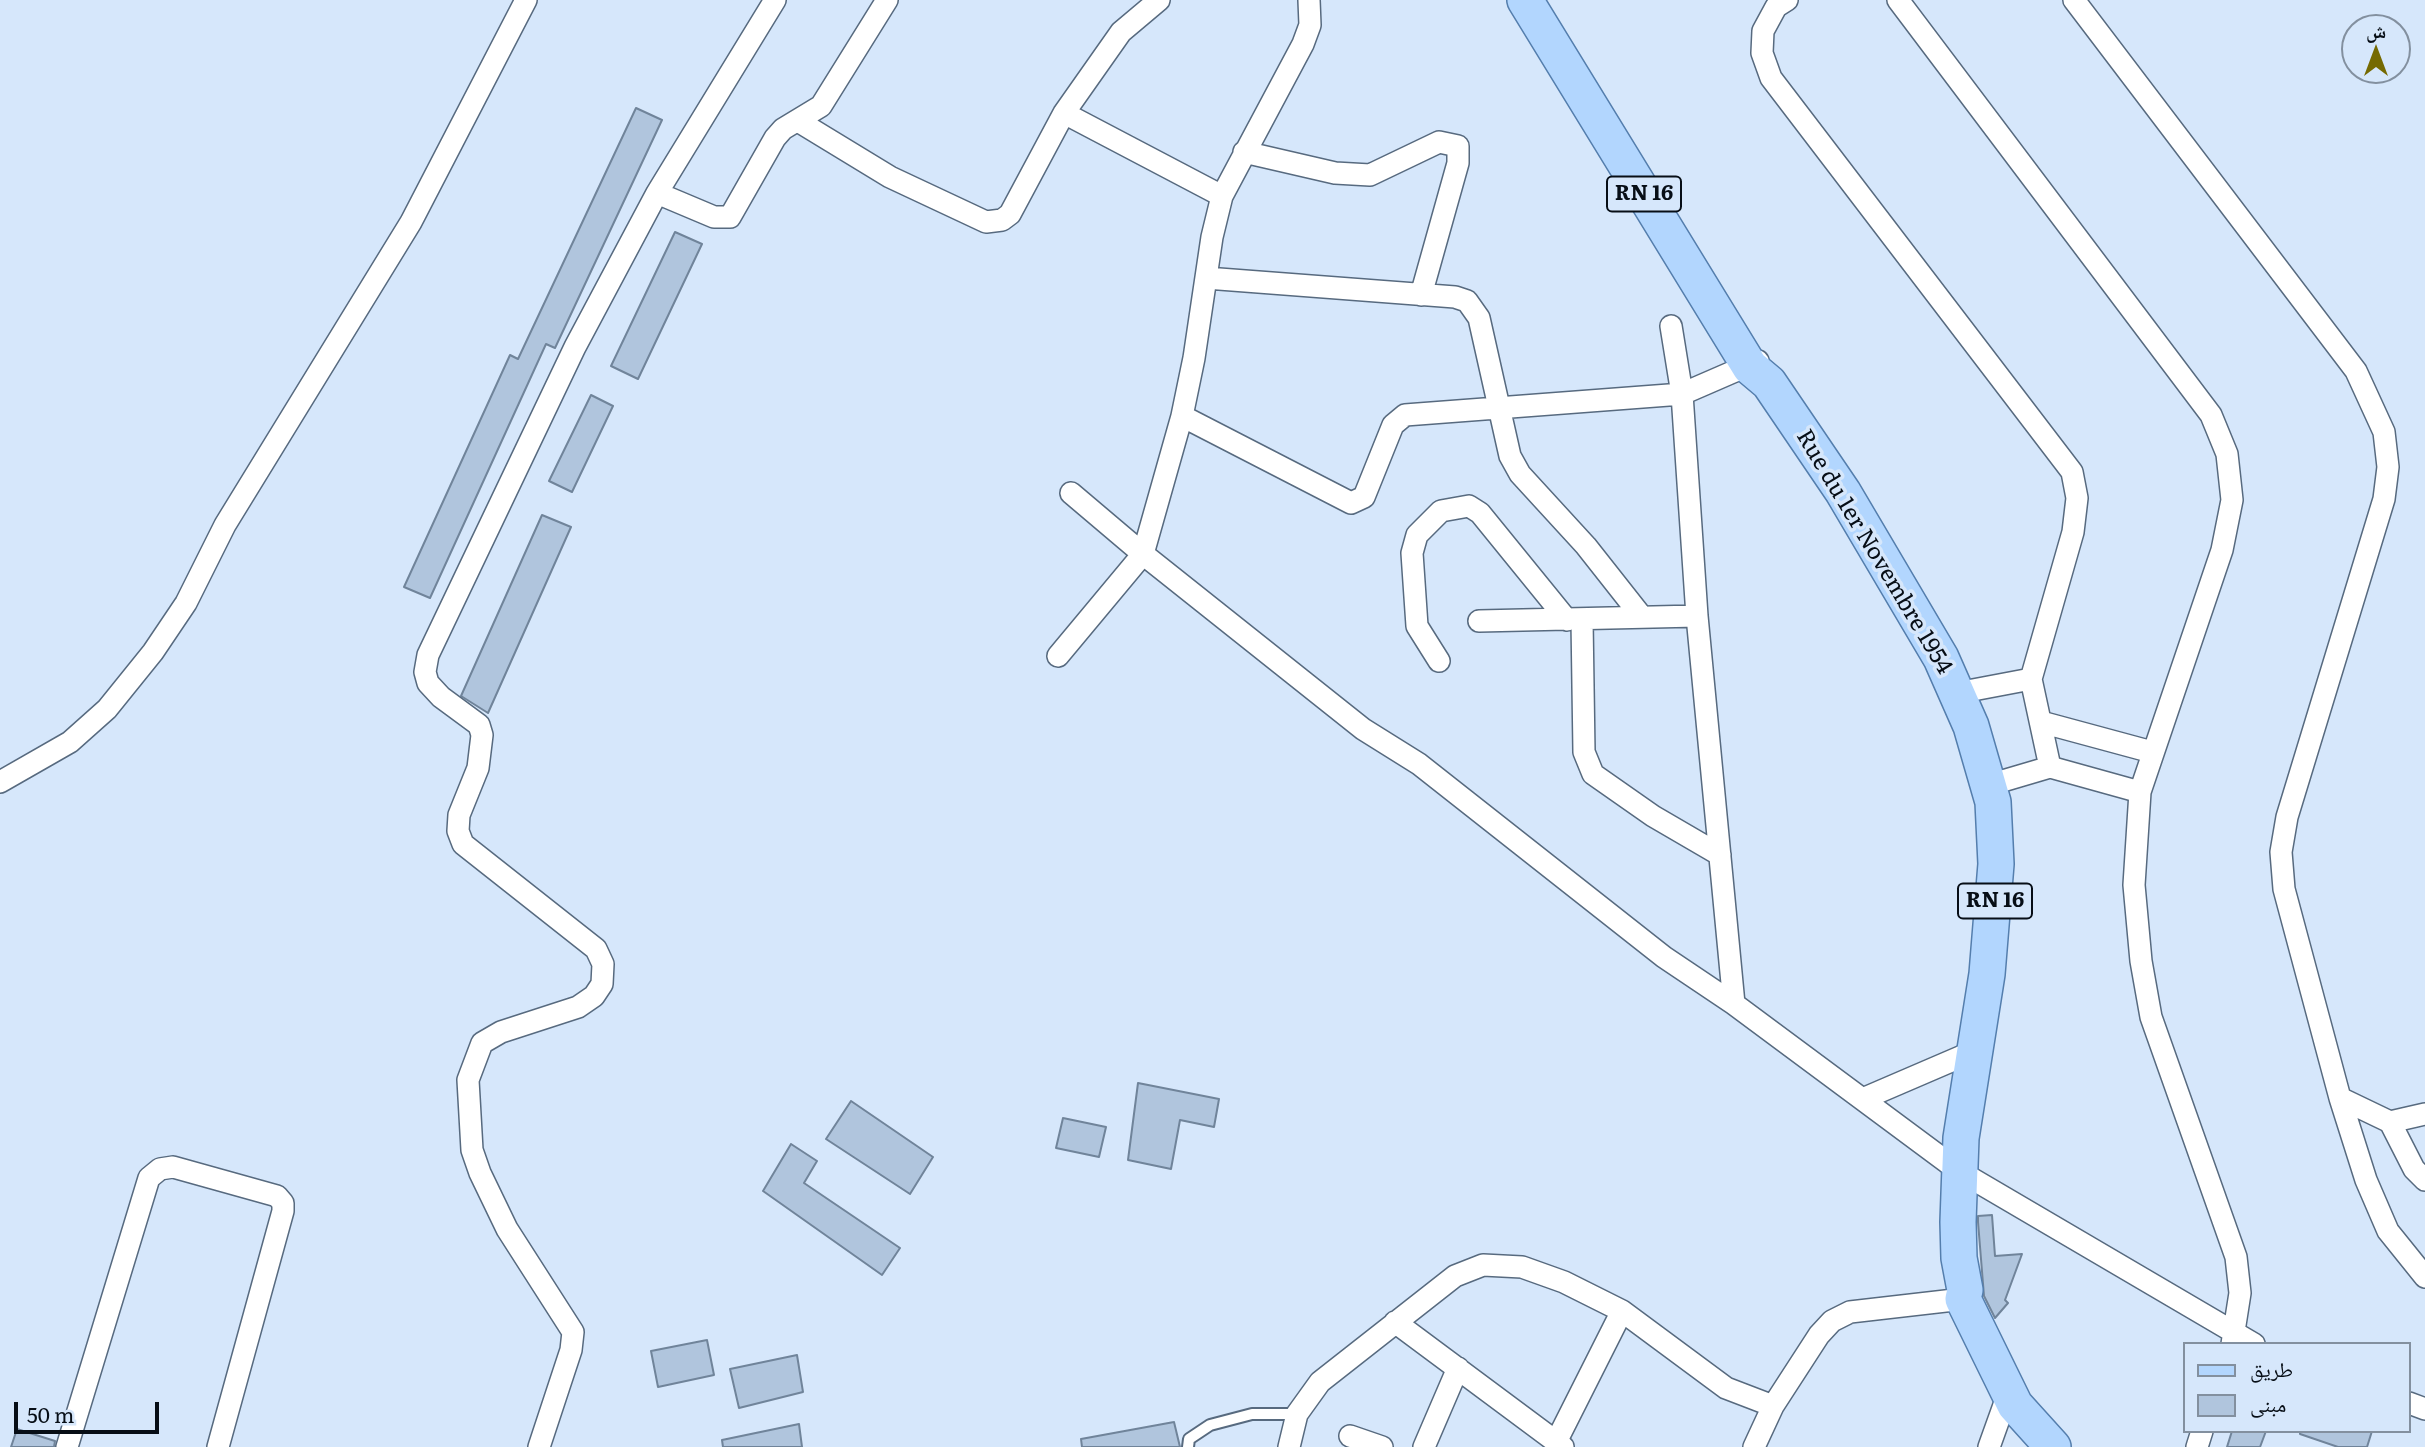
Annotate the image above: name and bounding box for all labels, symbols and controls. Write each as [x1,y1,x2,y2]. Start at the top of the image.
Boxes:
north arrow [2341,14,2411,84]
text: ش [2366,16,2386,44]
road number: RN 16 [1607,176,1681,212]
street label: Rue du 1er Novembre 1954 [1790,425,1958,679]
road number: RN 16 [1958,884,2032,918]
legend [2184,1342,2411,1433]
text: طريق [2250,1352,2293,1383]
text: مبنى [2250,1387,2286,1418]
scale bar [18,1388,163,1432]
text: 50 m [27,1398,74,1429]

